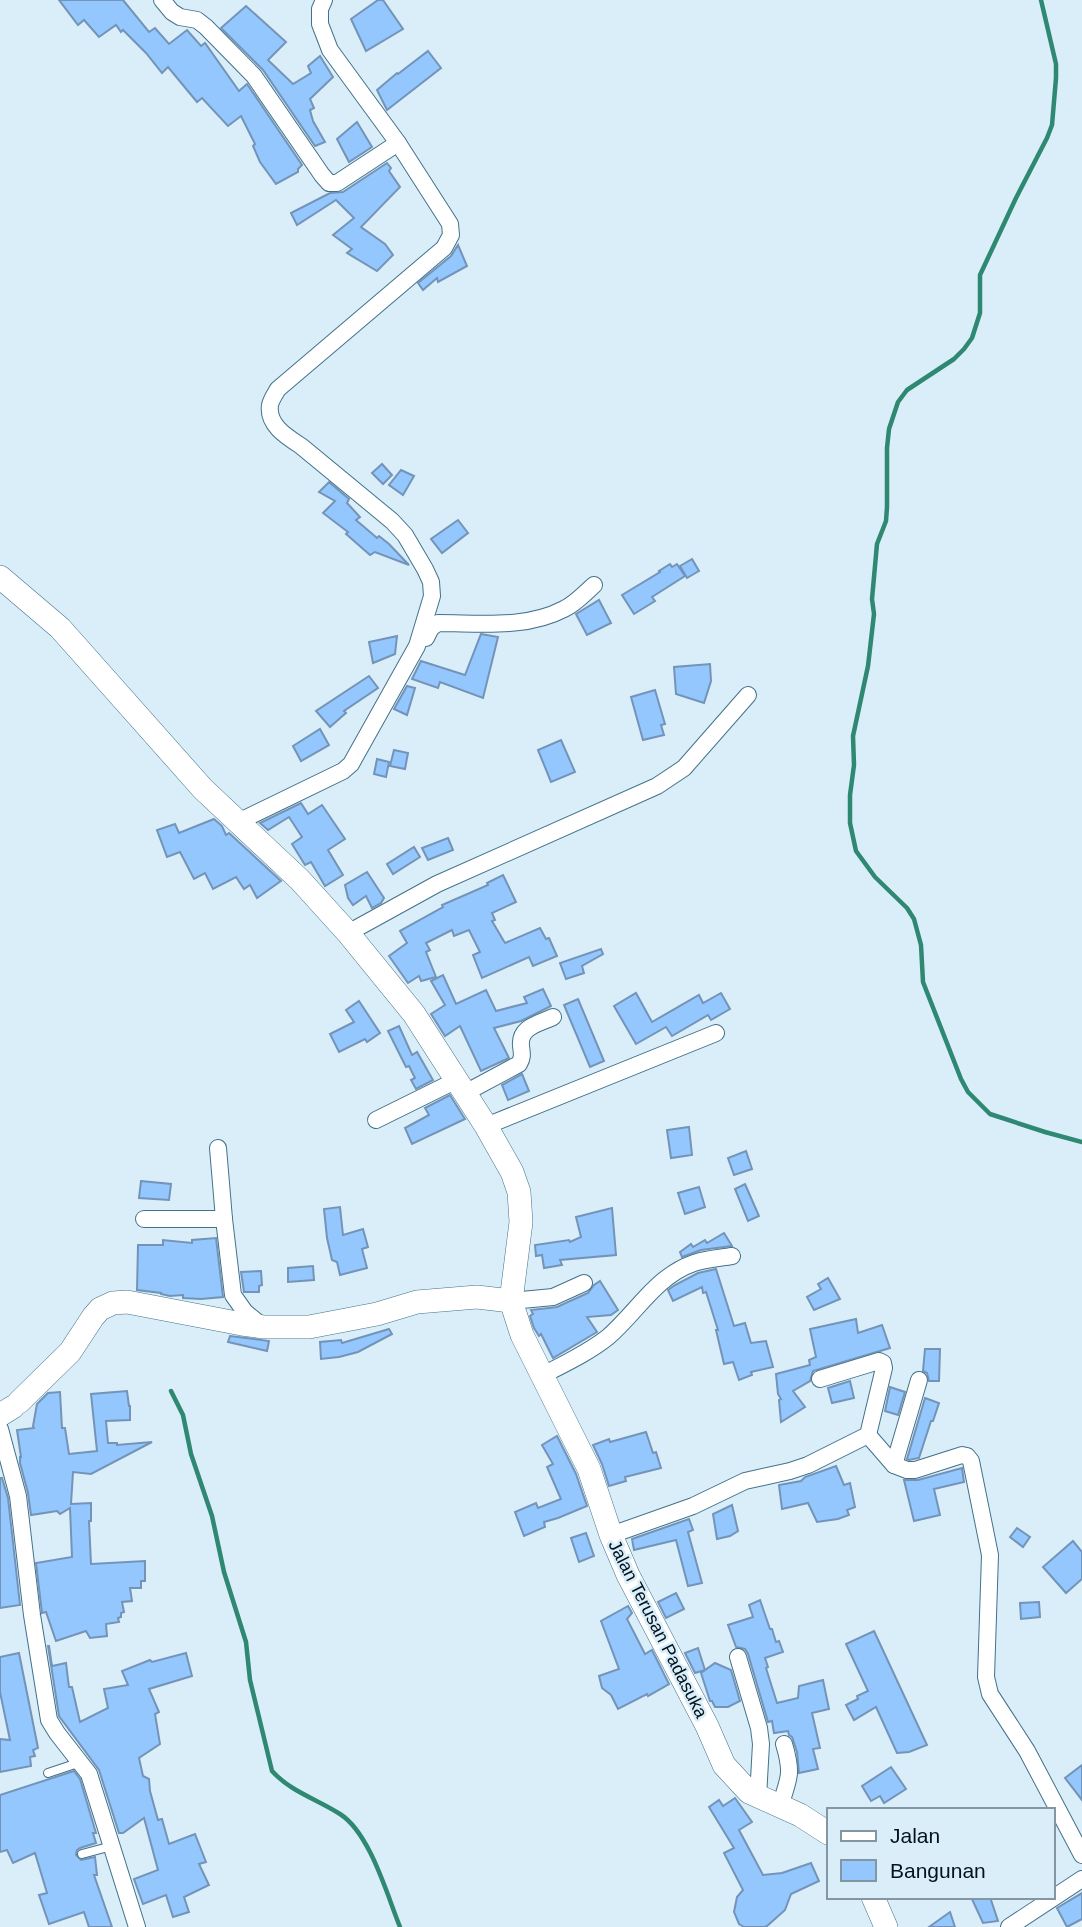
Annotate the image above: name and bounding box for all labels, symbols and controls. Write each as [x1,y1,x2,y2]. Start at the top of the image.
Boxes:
street label: Jalan Terusan Padasuka [604,1537,712,1722]
legend [827,1808,1054,1899]
text: Jalan [890,1824,940,1847]
text: Bangunan [890,1859,986,1882]

